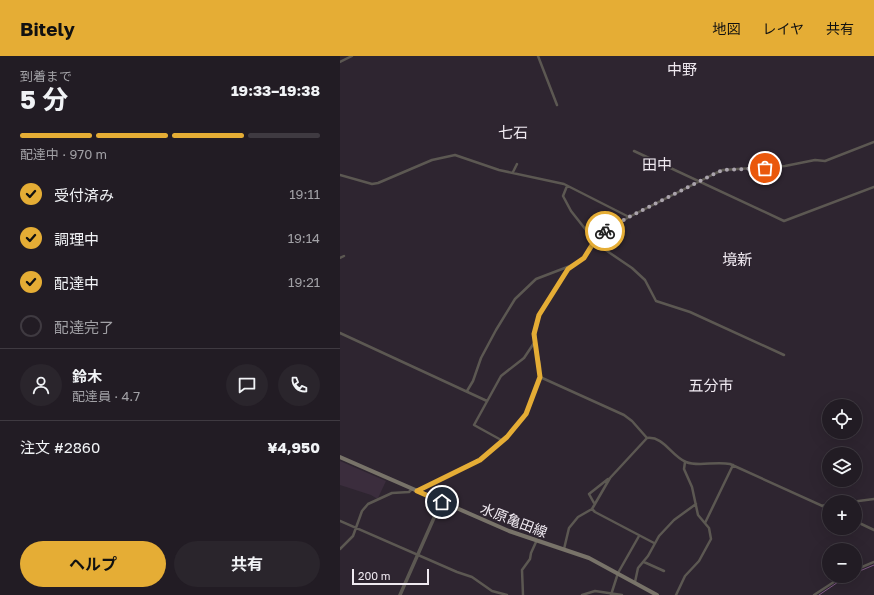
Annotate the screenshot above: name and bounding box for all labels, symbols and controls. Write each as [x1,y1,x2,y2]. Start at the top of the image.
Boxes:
text: Bitely [20,17,75,40]
text: 地図 [712,20,740,37]
text: レイヤ [762,20,804,37]
text: 共有 [826,20,854,37]
district label: 中野 [667,60,697,78]
text: 到着まで [20,68,72,84]
text: 19:33–19:38 [231,81,320,99]
text: 5 分 [20,84,68,115]
district label: 七石 [498,123,528,141]
text: 配達中 · 970 m [20,146,107,162]
pin [748,151,782,185]
district label: 田中 [642,155,672,173]
icon: bag [754,157,776,179]
icon: check [20,183,42,205]
text: 受付済み [54,186,114,204]
text: 19:11 [289,186,320,202]
courier [585,211,625,251]
icon: bike [594,220,616,242]
icon: check [20,227,42,249]
text: 調理中 [54,230,99,248]
text: 19:14 [288,230,320,246]
district label: 境新 [722,250,752,268]
icon: check [20,271,42,293]
text: 配達中 [54,274,99,292]
text: 19:21 [288,274,320,290]
text: 配達完了 [54,318,114,336]
button: person [20,364,62,406]
button: chat [226,364,268,406]
button: phone [278,364,320,406]
text: 鈴木 [72,367,102,385]
district label: 五分市 [688,376,734,394]
text: 配達員 · 4.7 [72,388,140,404]
map controls [822,399,862,583]
button: locate [822,399,862,439]
text: 注文 #2860 [20,438,100,456]
text: ¥4,950 [267,438,320,456]
button: layers [822,447,862,487]
pin [425,485,459,519]
icon: home [431,491,453,513]
button: + [822,495,862,535]
street label: 水原亀田線 [478,500,550,540]
button: ヘルプ [20,541,166,587]
button: 共有 [174,541,320,587]
button: − [822,543,862,583]
scale bar [352,567,429,586]
text: 200 m [358,569,391,582]

